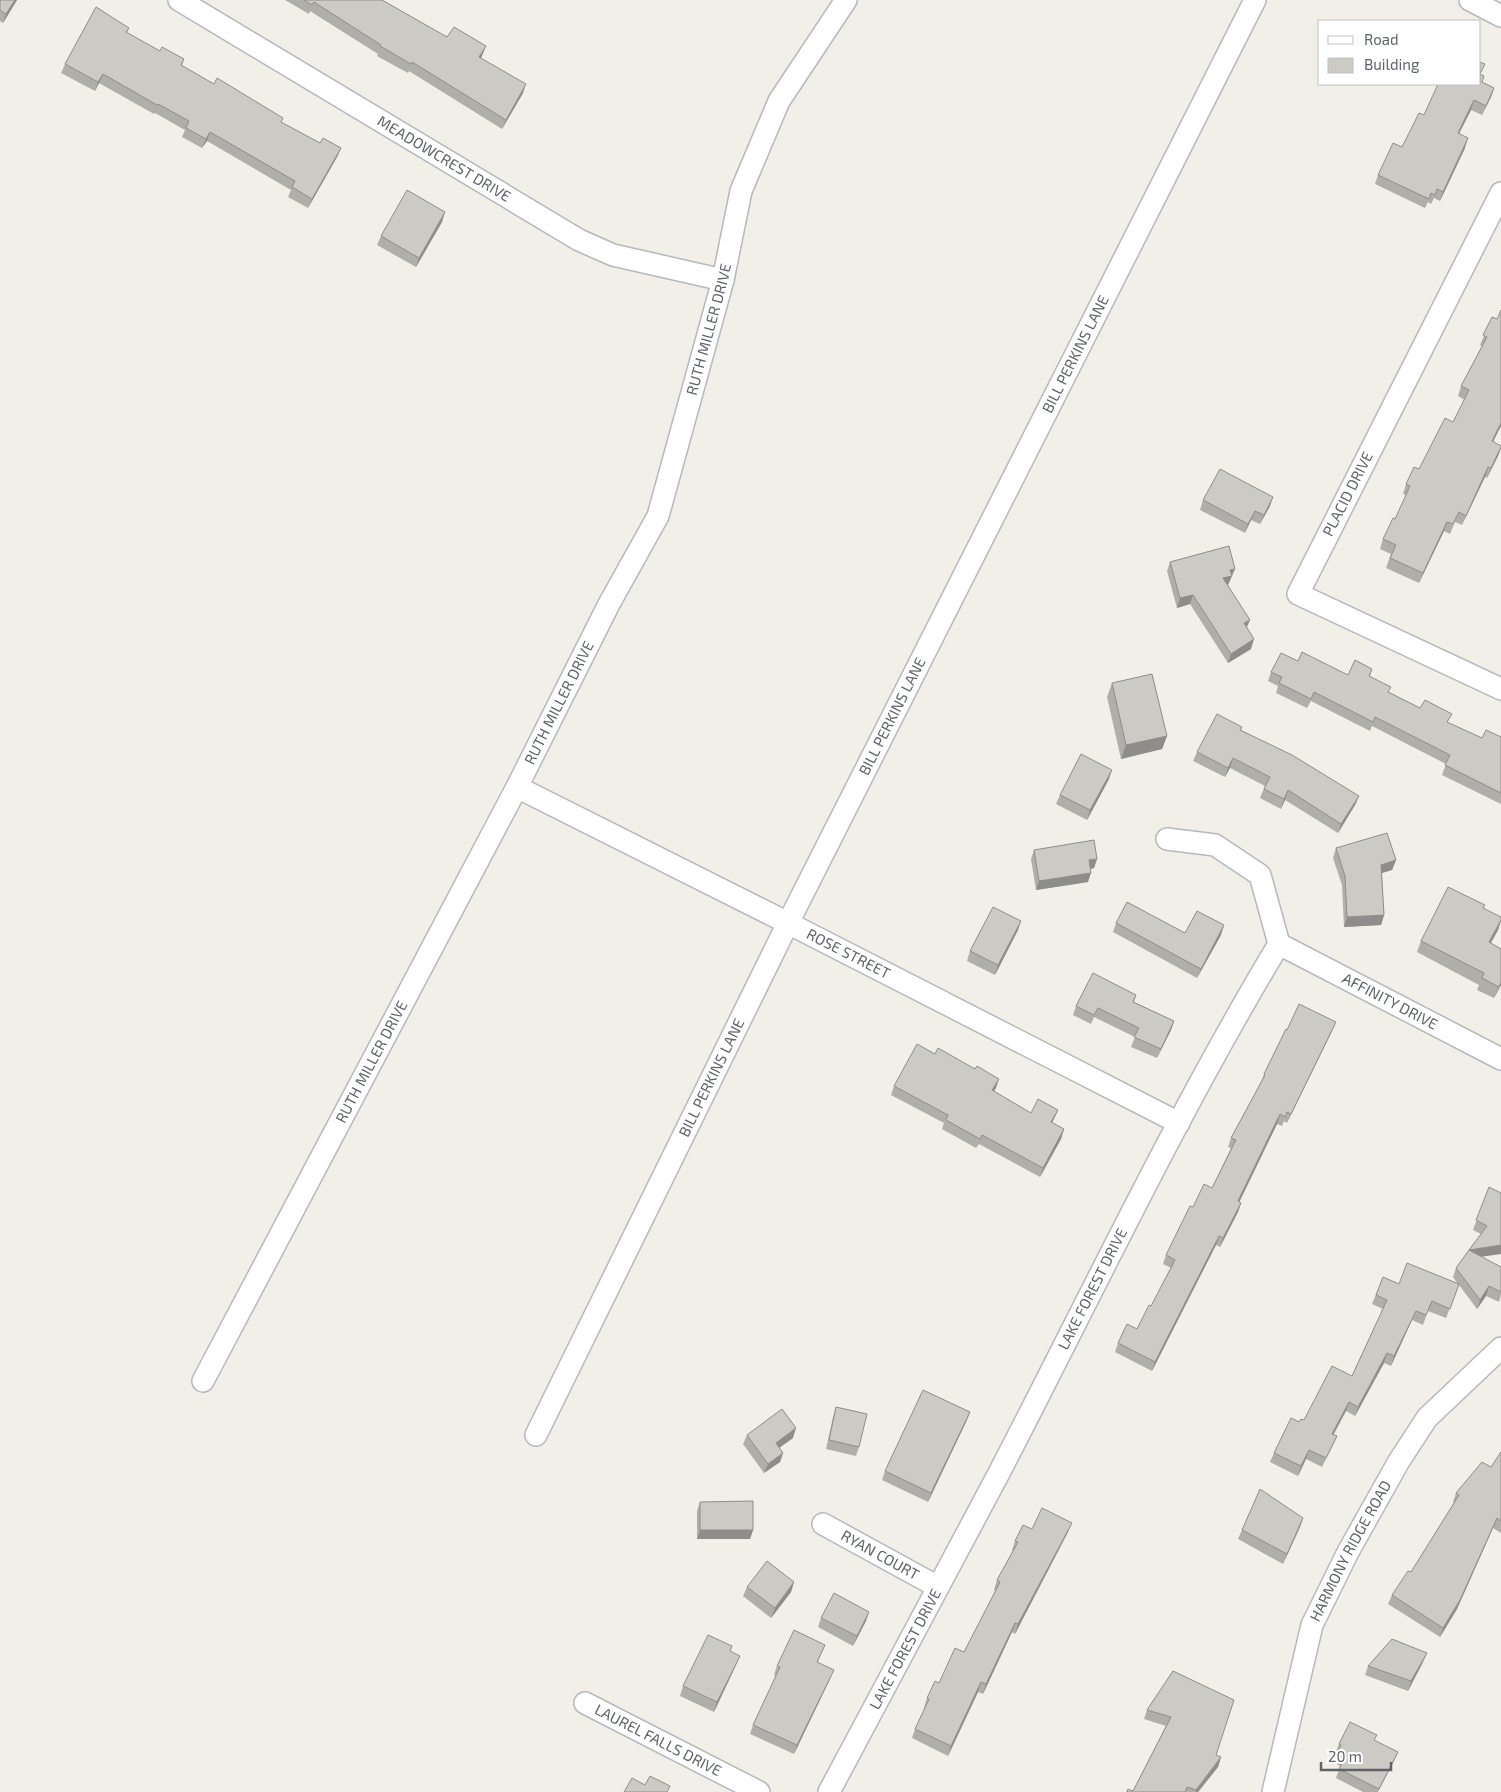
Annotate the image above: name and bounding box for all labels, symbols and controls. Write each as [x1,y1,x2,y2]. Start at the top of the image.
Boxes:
legend [1318,20,1481,85]
text: Road [1364,30,1399,48]
text: Building [1364,55,1420,73]
street label: MEADOWCREST DRIVE [375,111,514,205]
street label: RUTH MILLER DRIVE [682,262,734,397]
street label: BILL PERKINS LANE [1038,292,1112,416]
street label: PLACID DRIVE [1318,448,1376,539]
street label: RUTH MILLER DRIVE [520,638,597,767]
street label: BILL PERKINS LANE [854,654,929,778]
street label: ROSE STREET [804,924,894,982]
street label: AFFINITY DRIVE [1340,968,1441,1033]
street label: RUTH MILLER DRIVE [331,997,410,1126]
street label: BILL PERKINS LANE [674,1015,748,1140]
street label: LAKE FOREST DRIVE [1054,1225,1130,1352]
street label: HARMONY RIDGE ROAD [1305,1477,1394,1624]
street label: RYAN COURT [838,1526,923,1583]
street label: LAKE FOREST DRIVE [865,1585,944,1712]
street label: LAUREL FALLS DRIVE [592,1700,725,1779]
scale bar [1321,1740,1391,1772]
text: 20 m [1328,1747,1362,1765]

